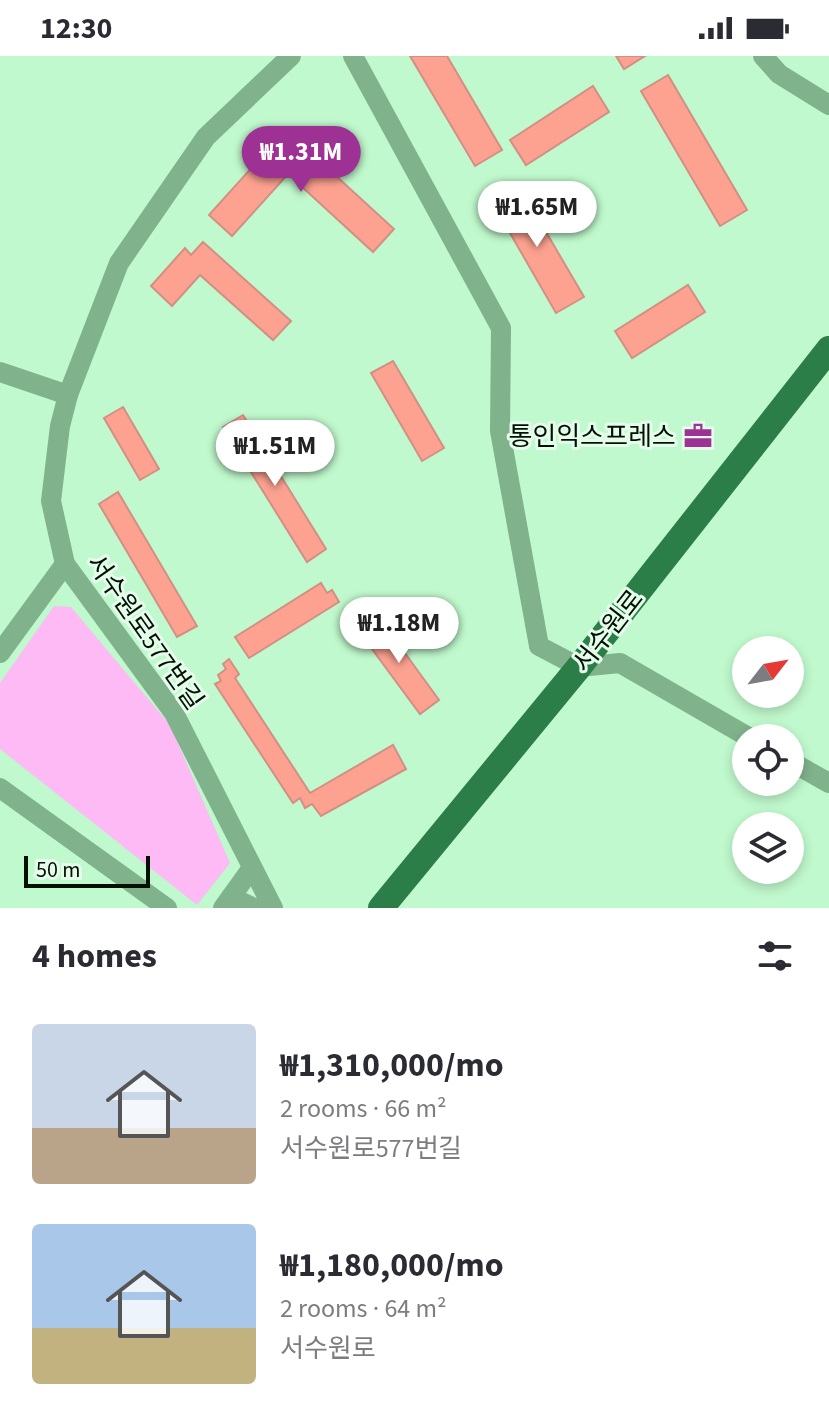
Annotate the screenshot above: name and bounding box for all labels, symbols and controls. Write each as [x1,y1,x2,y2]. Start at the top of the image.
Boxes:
text: 12:30 [40,7,112,50]
pin: ₩1.31M [236,126,366,194]
text: ₩1.31M [260,133,342,170]
pin: ₩1.65M [472,181,602,249]
text: ₩1.65M [496,188,578,225]
place label: 통인익스프레스 [509,418,676,455]
pin: ₩1.51M [210,420,340,488]
office icon: 통인익스프레스 [683,421,713,451]
text: ₩1.51M [234,427,316,464]
street label: 서수원로577번길 [78,547,212,717]
street label: 서수원로 [564,582,652,680]
pin: ₩1.18M [334,597,464,665]
text: ₩1.18M [358,604,440,641]
north arrow [732,636,804,708]
map controls [732,636,804,884]
button: locate [732,724,804,796]
button: layers [732,812,804,884]
scale bar [24,852,150,888]
text: 50 m [36,854,81,886]
text: 4 homes [32,932,157,981]
icon: filters [753,934,797,978]
text: ₩1,310,000/mo [280,1041,504,1090]
icon: home [96,1056,192,1152]
text: 2 rooms · 66 m² [280,1090,447,1127]
text: 서수원로577번길 [280,1130,462,1167]
text: ₩1,180,000/mo [280,1241,504,1290]
icon: home [96,1256,192,1352]
text: 2 rooms · 64 m² [280,1290,447,1327]
text: 서수원로 [280,1330,376,1367]

